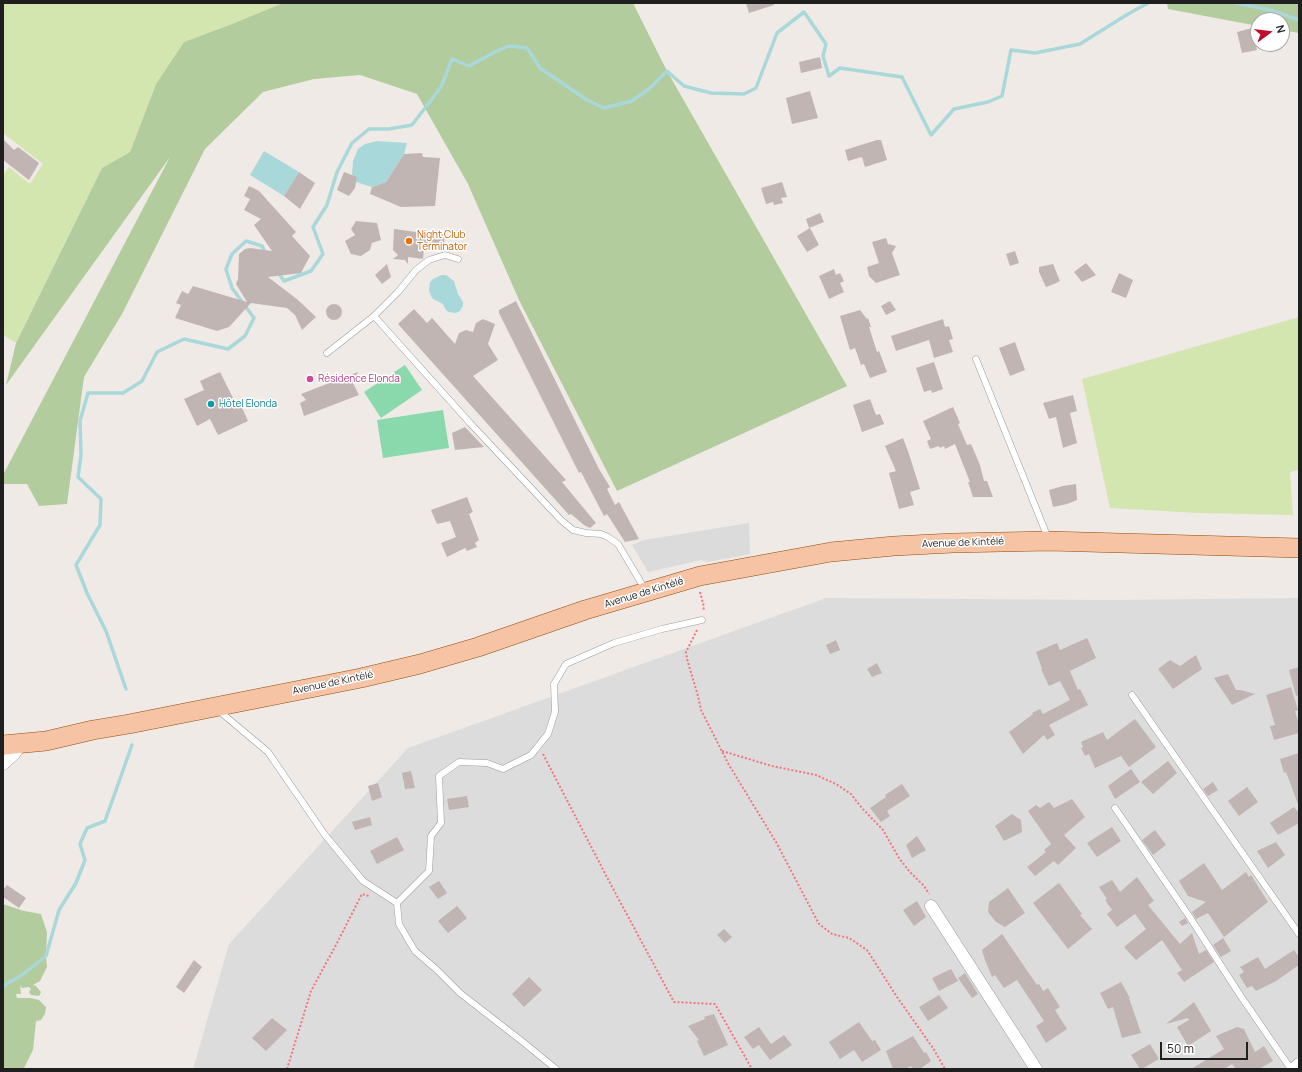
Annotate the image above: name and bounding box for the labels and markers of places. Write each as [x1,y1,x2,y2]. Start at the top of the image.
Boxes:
place label: Night Club Terminator [417,229,467,252]
marker: Night Club Terminator [404,236,414,246]
place label: Résidence Elonda [318,373,400,385]
marker: Résidence Elonda [305,374,315,384]
place label: Hôtel Elonda [219,398,277,410]
marker: Hôtel Elonda [206,399,216,409]

